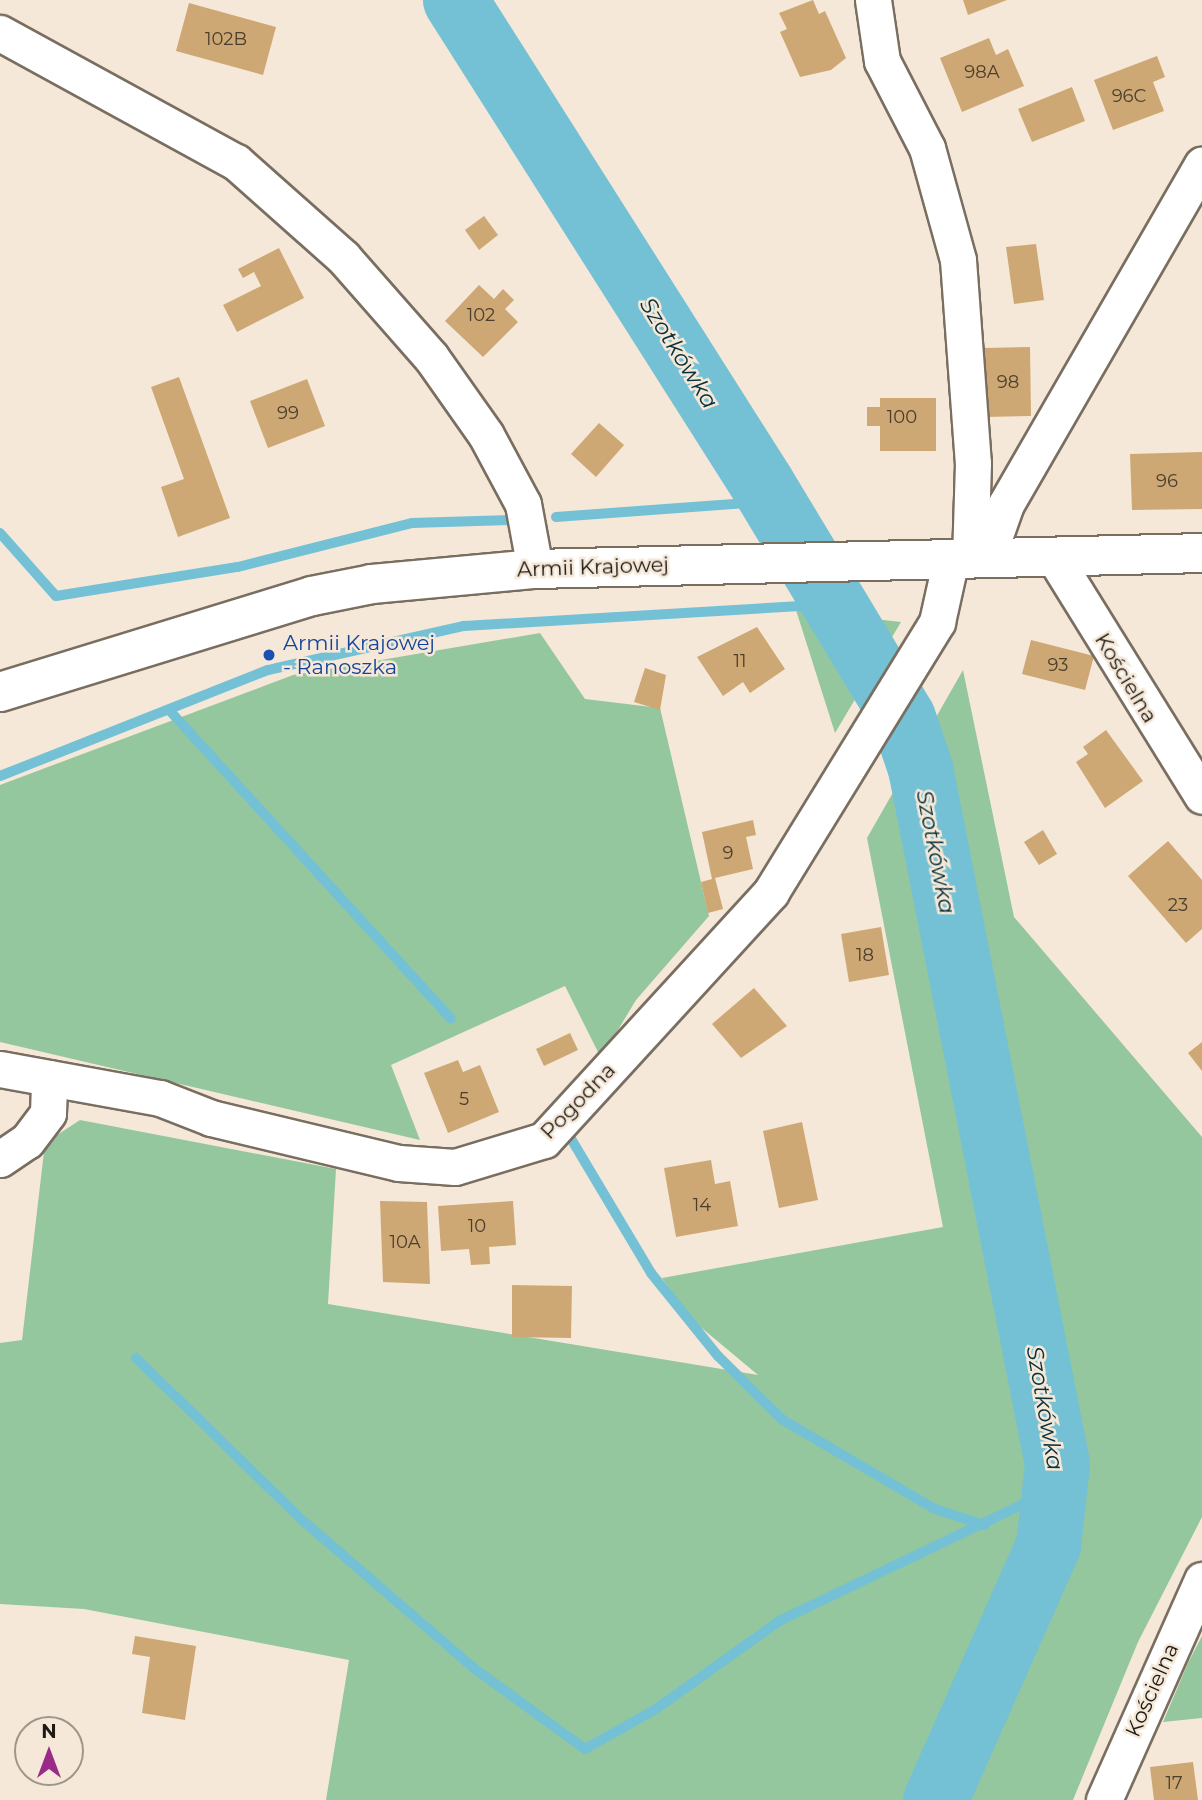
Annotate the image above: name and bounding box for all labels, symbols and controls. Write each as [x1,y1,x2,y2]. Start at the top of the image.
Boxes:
house number: 102B [205,28,247,50]
house number: 98A [964,61,1000,83]
house number: 96C [1112,85,1146,107]
water label: Szotkówka [634,292,724,414]
house number: 102 [467,304,495,326]
house number: 98 [997,371,1019,393]
house number: 99 [277,402,299,424]
house number: 100 [887,406,917,428]
house number: 96 [1156,470,1178,492]
street label: Armii Krajowej [517,552,669,582]
street label: Kościelna [1089,629,1163,727]
place label: Armii Krajowej - Ranoszka [283,630,435,680]
marker: Armii Krajowej - Ranoszka [261,647,277,663]
house number: 11 [734,650,746,672]
house number: 93 [1048,654,1068,676]
water label: Szotkówka [910,788,962,916]
house number: 9 [723,842,733,864]
house number: 23 [1168,894,1188,916]
house number: 18 [856,944,874,966]
street label: Pogodna [535,1058,621,1144]
house number: 5 [459,1088,469,1110]
house number: 14 [693,1194,711,1216]
house number: 10 [468,1215,486,1237]
house number: 10A [389,1231,421,1253]
water label: Szotkówka [1020,1344,1070,1472]
street label: Kościelna [1120,1639,1184,1741]
north arrow [14,1716,84,1786]
text: N [41,1720,57,1743]
house number: 17 [1165,1772,1183,1794]

